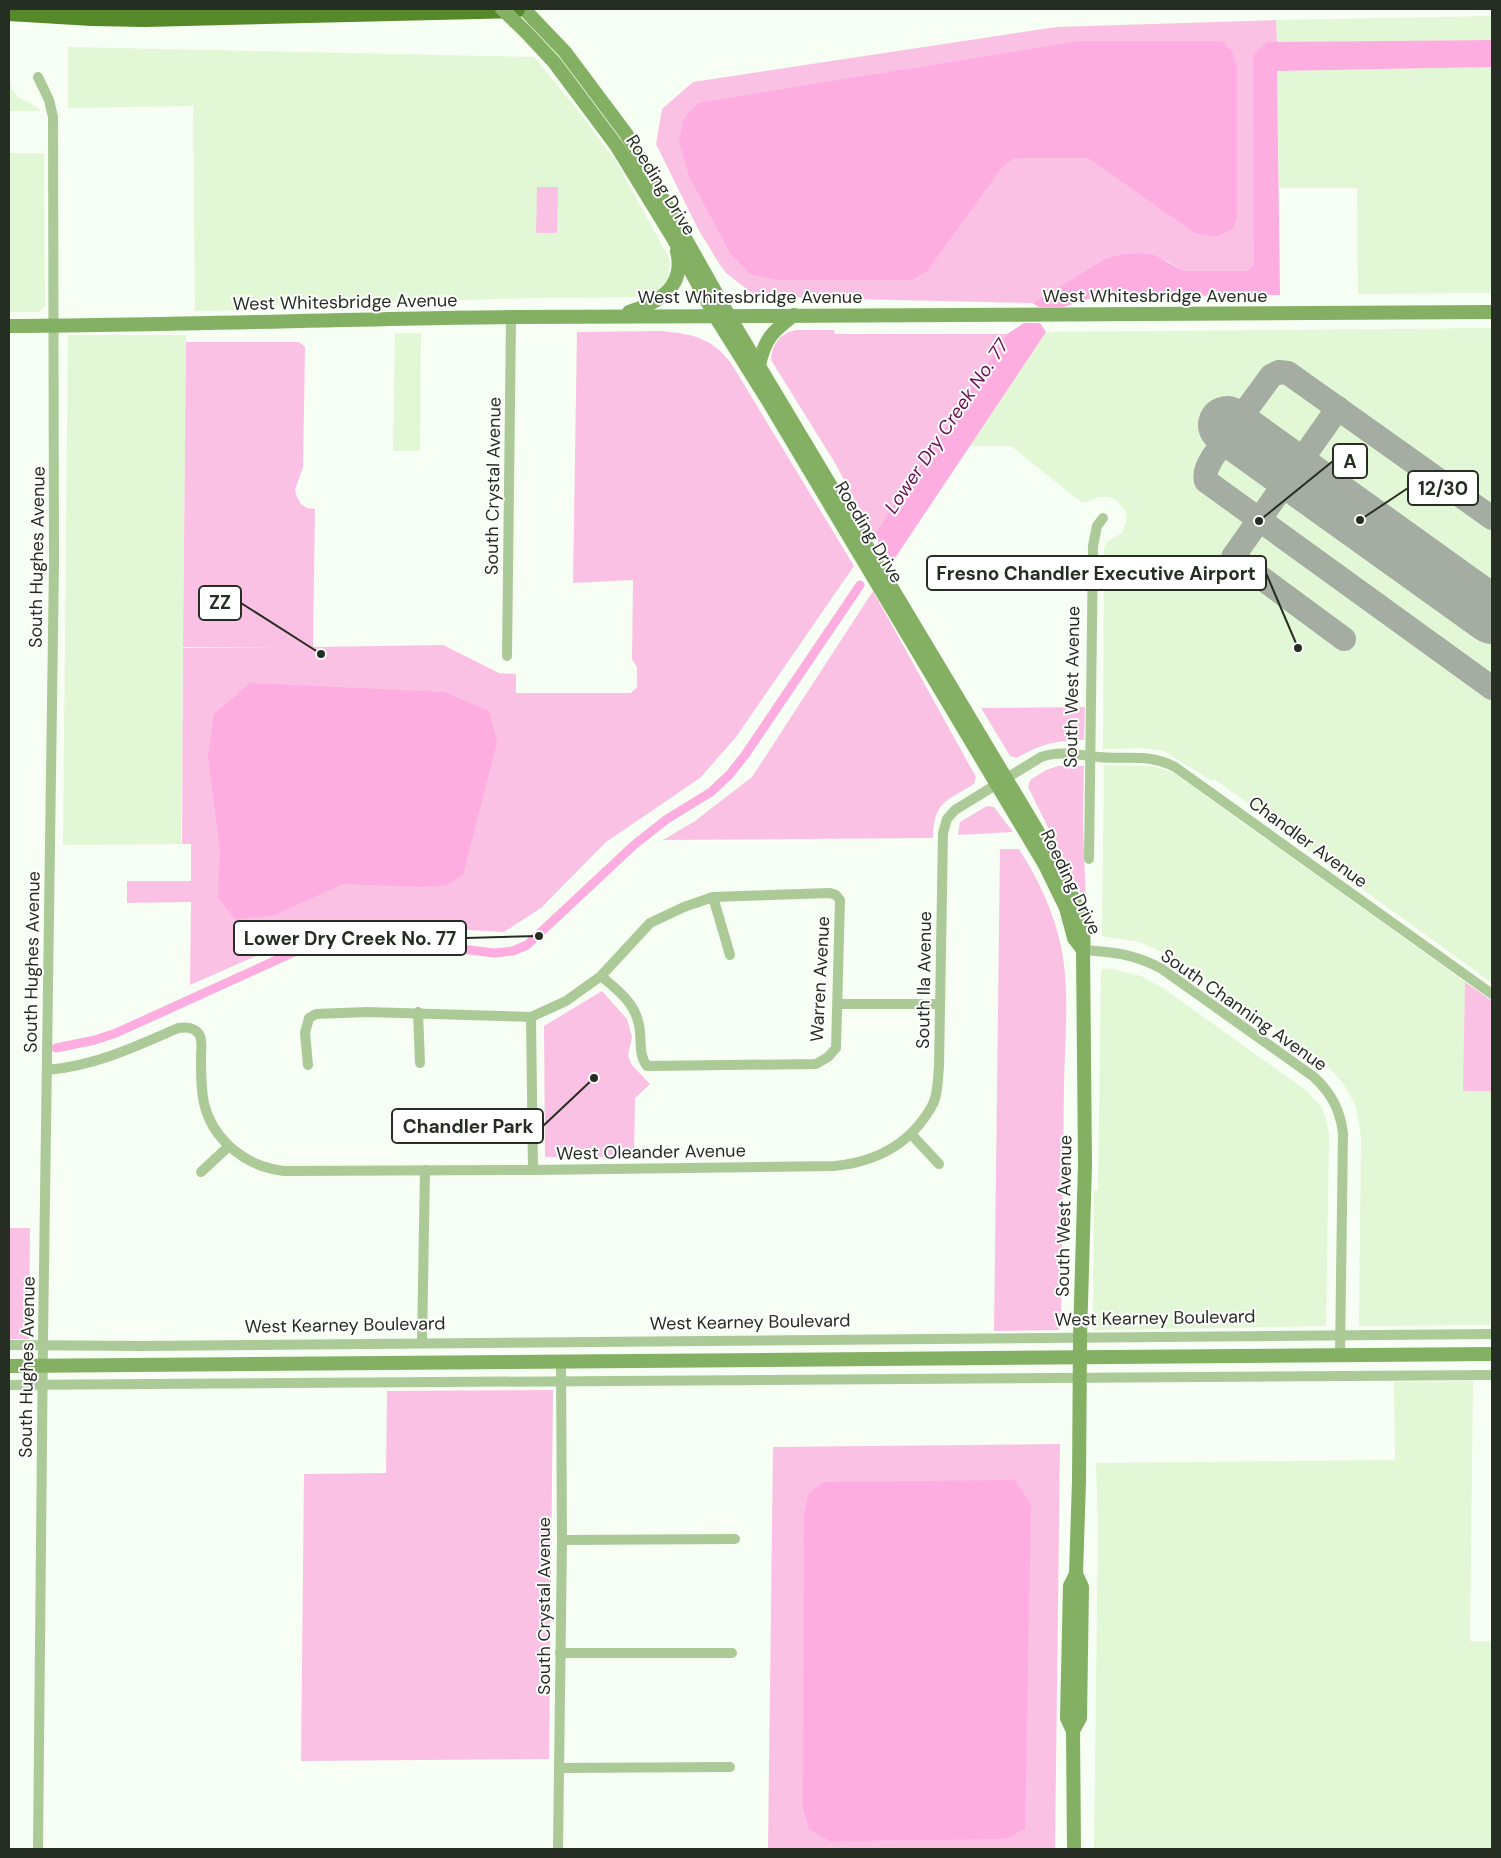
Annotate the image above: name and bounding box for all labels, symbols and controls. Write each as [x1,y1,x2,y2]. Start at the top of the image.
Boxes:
street label: Roeding Drive [620,130,702,240]
street label: West Whitesbridge Avenue [1043,284,1267,308]
street label: West Whitesbridge Avenue [638,285,862,309]
street label: West Whitesbridge Avenue [232,288,458,316]
water label: Lower Dry Creek No. 77 [879,333,1015,518]
street label: South Crystal Avenue [479,397,507,575]
callout: A [1333,444,1367,478]
text: A [1343,449,1357,474]
street label: South Hughes Avenue [23,466,51,648]
callout: 12/30 [1408,471,1478,505]
text: 12/30 [1418,476,1468,501]
street label: Roeding Drive [829,477,909,587]
callout: Fresno Chandler Executive Airport [927,556,1266,590]
text: Fresno Chandler Executive Airport [936,561,1256,586]
callout: ZZ [199,586,241,620]
text: ZZ [209,590,231,615]
street label: South West Avenue [1059,606,1085,768]
street label: Chandler Avenue [1244,791,1372,893]
street label: Roeding Drive [1035,825,1107,939]
street label: South Hughes Avenue [18,871,46,1053]
street label: South Ila Avenue [911,911,937,1049]
street label: Warren Avenue [805,916,835,1042]
callout: Lower Dry Creek No. 77 [234,921,466,955]
text: Lower Dry Creek No. 77 [244,926,456,951]
street label: South Channing Avenue [1156,943,1332,1077]
callout: Chandler Park [392,1109,543,1143]
text: Chandler Park [403,1114,533,1139]
street label: South West Avenue [1051,1135,1077,1297]
street label: West Oleander Avenue [556,1138,746,1166]
street label: South Hughes Avenue [13,1276,41,1458]
street label: West Kearney Boulevard [1054,1304,1256,1332]
street label: West Kearney Boulevard [649,1308,851,1336]
street label: West Kearney Boulevard [244,1311,446,1339]
street label: South Crystal Avenue [532,1517,556,1695]

